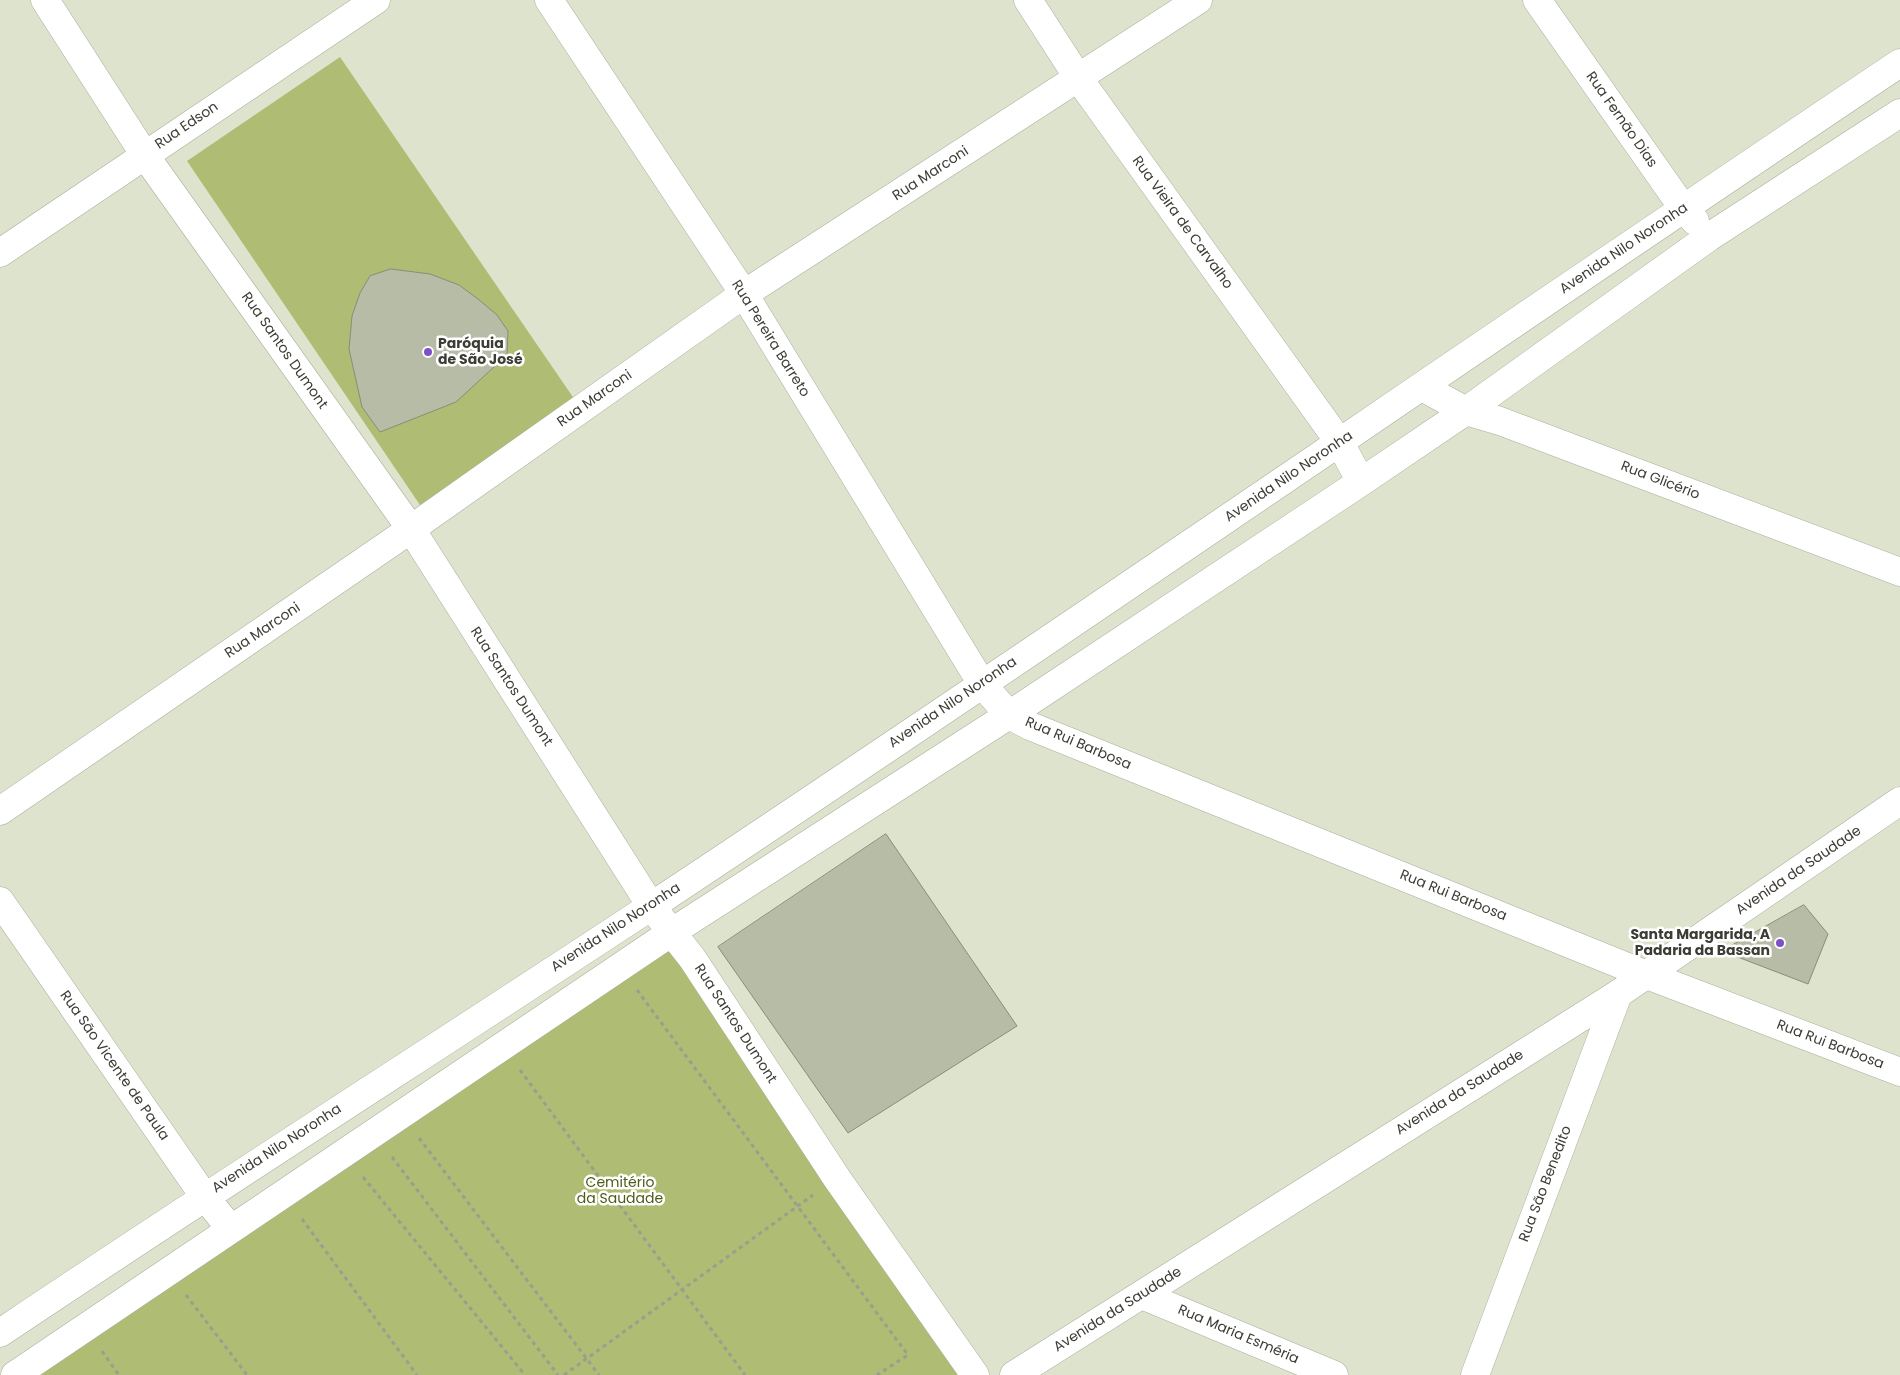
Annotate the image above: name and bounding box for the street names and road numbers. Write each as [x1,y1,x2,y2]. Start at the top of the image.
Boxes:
street label: Rua Fernão Dias [1582,69,1660,171]
street label: Rua Edson [152,99,222,153]
street label: Rua Marconi [890,143,972,205]
street label: Rua Vieira de Carvalho [1128,153,1236,293]
street label: Avenida Nilo Noronha [1557,200,1691,298]
street label: Rua Pereira Barreto [727,278,813,400]
street label: Rua Santos Dumont [237,289,331,413]
street label: Rua Marconi [554,367,636,431]
street label: Avenida Nilo Noronha [1222,428,1356,526]
street label: Rua Glicério [1618,458,1702,504]
street label: Rua Marconi [222,600,304,662]
street label: Rua Santos Dumont [466,624,556,750]
street label: Avenida Nilo Noronha [886,654,1020,752]
street label: Rua Rui Barbosa [1022,714,1134,774]
street label: Avenida da Saudade [1733,823,1865,919]
street label: Rua Rui Barbosa [1397,867,1509,925]
street label: Avenida Nilo Noronha [548,880,684,976]
street label: Rua Santos Dumont [690,961,780,1087]
street label: Rua São Vicente de Paula [56,988,172,1144]
street label: Rua Rui Barbosa [1774,1017,1886,1073]
street label: Avenida da Saudade [1393,1047,1527,1139]
street label: Avenida Nilo Noronha [209,1101,345,1197]
street label: Rua São Benedito [1516,1124,1576,1244]
street label: Avenida da Saudade [1051,1264,1185,1356]
street label: Rua Maria Esméria [1175,1302,1301,1368]

